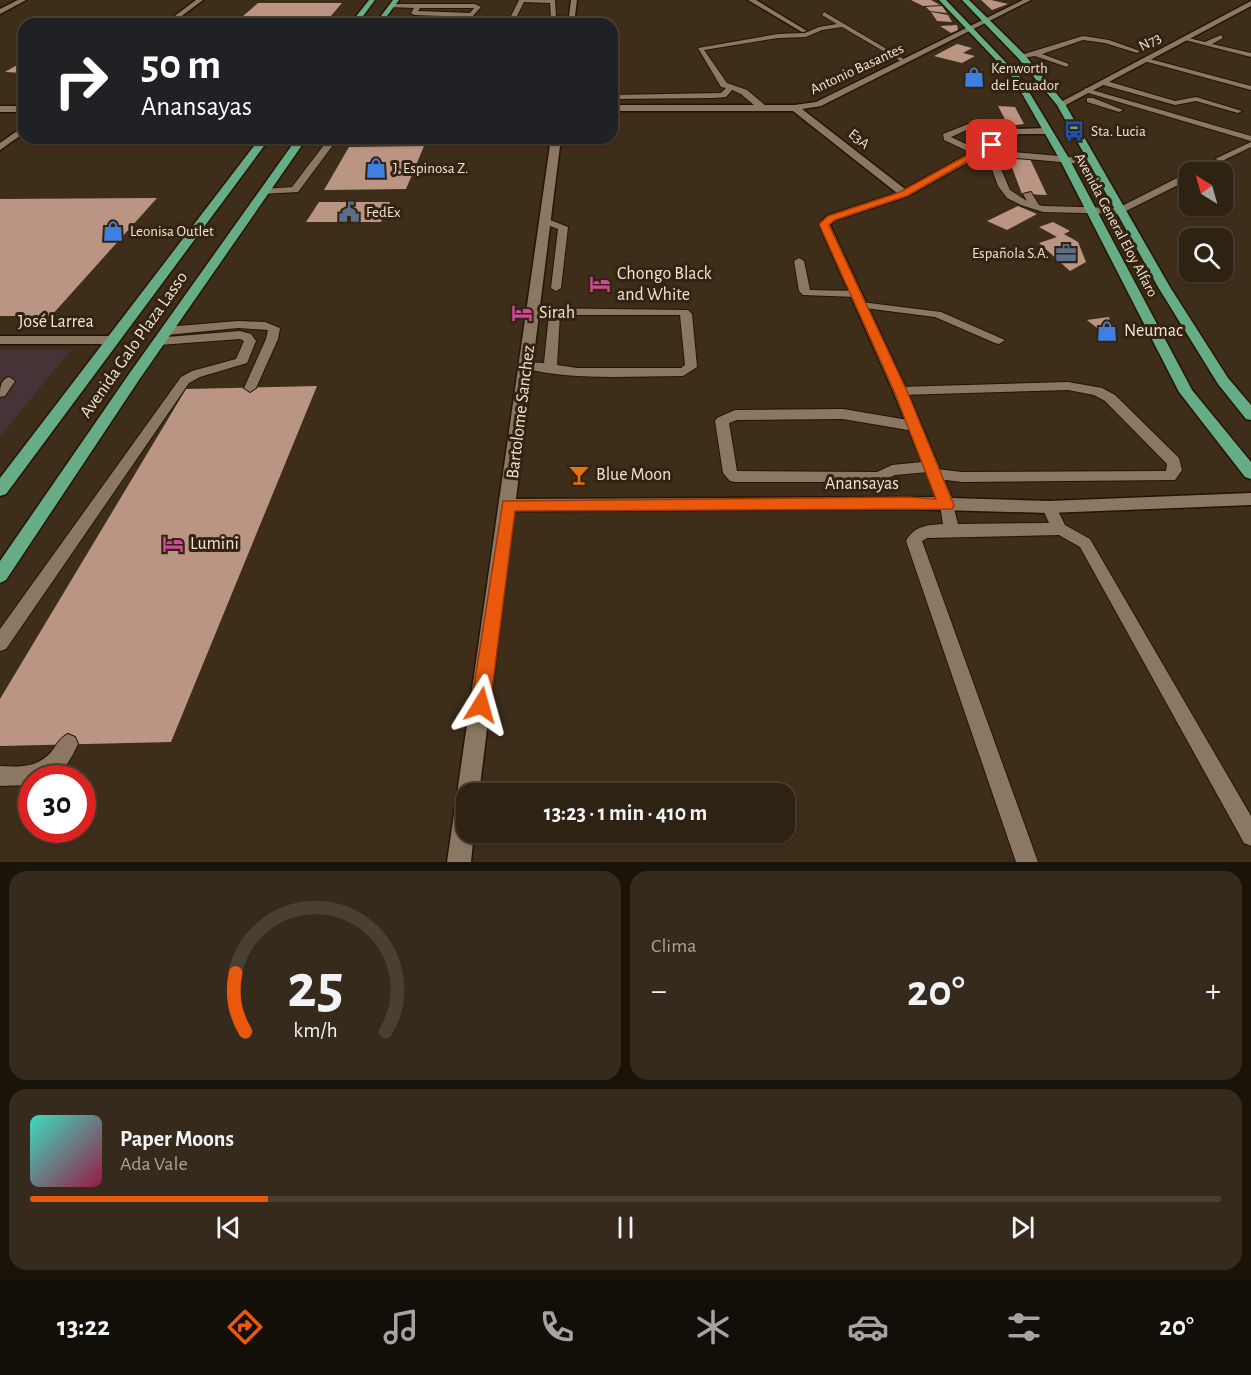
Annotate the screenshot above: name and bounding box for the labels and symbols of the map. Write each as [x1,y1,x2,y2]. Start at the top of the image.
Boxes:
street label: N73 [1136,30,1164,54]
street label: Antonio Basantes [808,41,906,97]
place label: Kenworth del Ecuador [991,61,1059,93]
shop icon: Kenworth del Ecuador [962,65,986,89]
pin [966,119,1017,170]
bus stop icon: Sta. Lucia [1062,119,1086,143]
place label: Sta. Lucia [1091,124,1146,139]
street label: E3A [846,126,873,152]
street label: Avenida General Eloy Alfaro [1072,151,1160,299]
shop icon: J. Espinosa Z. [364,156,388,180]
place label: J. Espinosa Z. [393,161,469,176]
north arrow [1179,162,1233,216]
public building icon: FedEx [337,200,361,224]
place label: FedEx [366,205,401,220]
shop icon: Leonisa Outlet [101,219,125,243]
place label: Leonisa Outlet [130,224,214,239]
office icon: Española S.A. [1054,241,1078,265]
place label: Española S.A. [972,246,1049,261]
place label: Chongo Black and White [617,265,713,304]
street label: Avenida Galo Plaza Lasso [77,268,191,421]
hotel icon: Chongo Black and White [588,272,612,296]
hotel icon: Sirah [510,301,534,325]
place label: Sirah [539,304,575,322]
street label: José Larrea [18,313,94,331]
shop icon: Neumac [1095,319,1119,343]
place label: Neumac [1124,322,1183,340]
street label: Bartolome Sanchez [504,344,538,480]
bar icon: Blue Moon [567,463,591,487]
place label: Blue Moon [596,466,671,484]
street label: Anansayas [825,475,899,493]
hotel icon: Lumini [161,532,185,556]
place label: Lumini [190,535,239,553]
position arrow [449,673,513,737]
speed limit sign: 30 [18,765,96,843]

